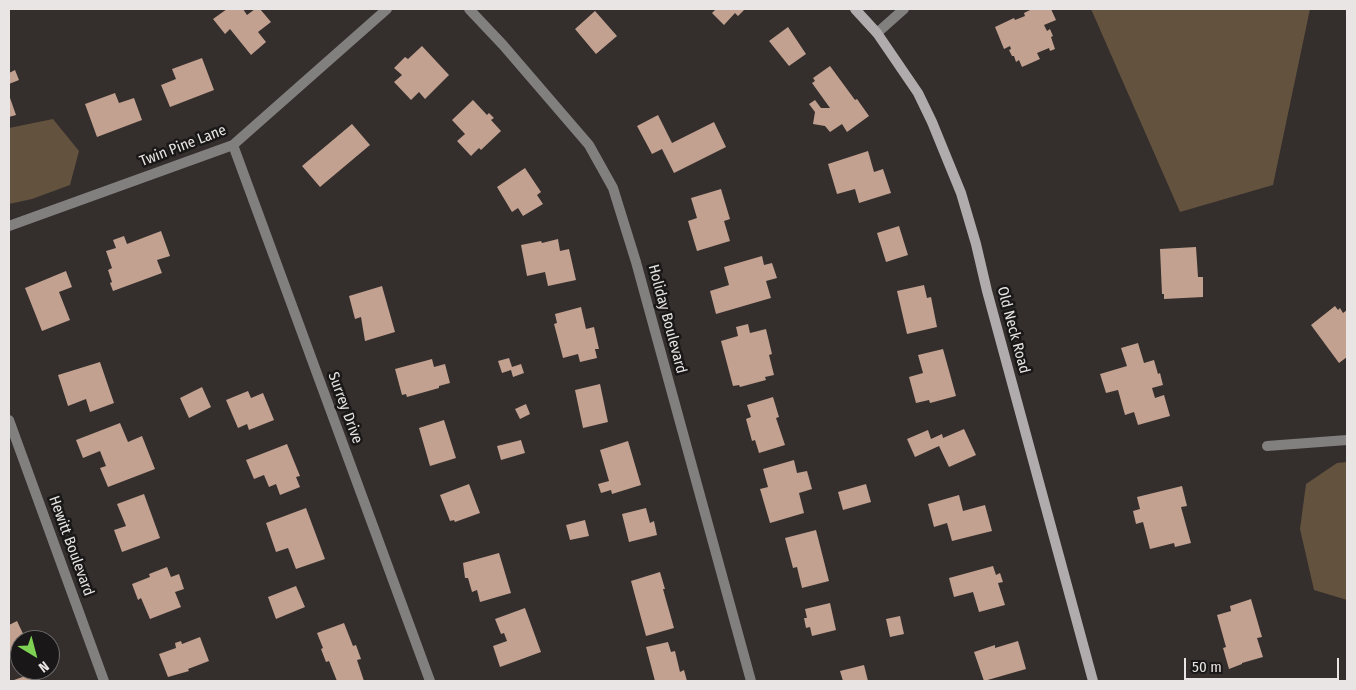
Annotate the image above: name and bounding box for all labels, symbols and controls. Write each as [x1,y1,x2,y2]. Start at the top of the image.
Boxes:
street label: Twin Pine Lane [137,121,229,171]
street label: Holiday Boulevard [644,263,690,375]
street label: Old Neck Road [993,284,1033,376]
street label: Surrey Drive [324,370,366,446]
street label: Hewitt Boulevard [45,493,97,599]
north arrow [10,630,60,680]
scale bar [1186,648,1341,680]
text: N [35,657,52,676]
text: 50 m [1192,658,1222,676]

